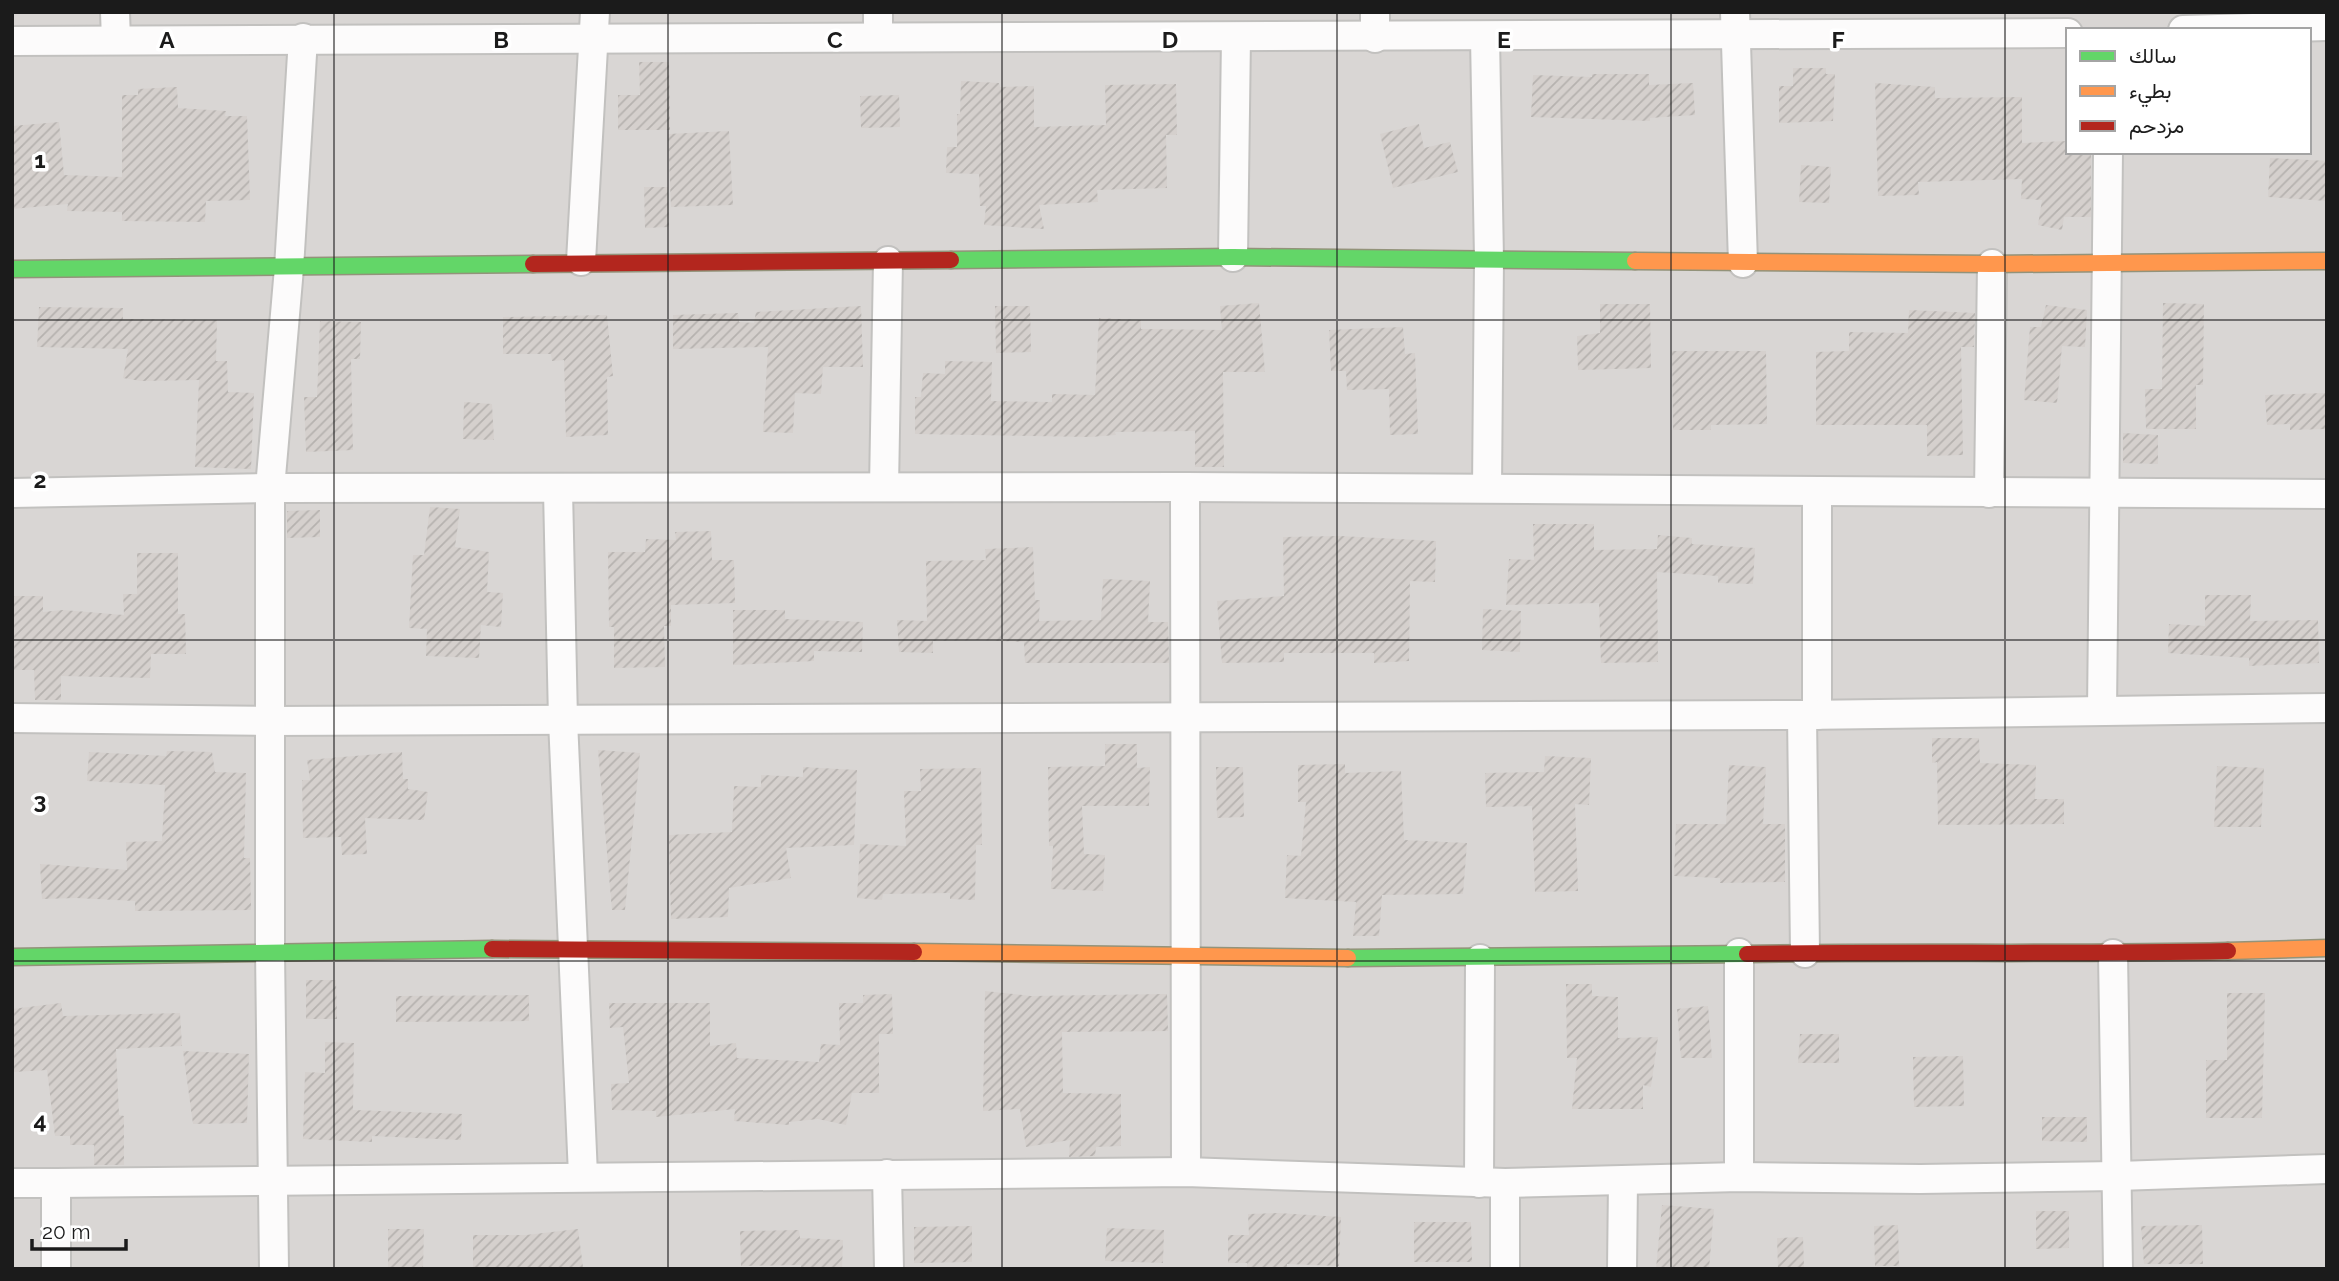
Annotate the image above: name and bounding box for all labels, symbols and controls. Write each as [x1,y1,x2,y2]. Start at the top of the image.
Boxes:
text: A [159,26,175,53]
text: B [493,26,509,53]
text: C [827,26,843,53]
text: D [1162,26,1178,53]
text: E [1497,26,1511,53]
text: F [1831,26,1845,53]
legend [2066,28,2311,154]
text: سالك [2129,43,2176,68]
text: بطيء [2129,78,2172,108]
text: مزدحم [2129,113,2184,140]
text: 1 [34,146,46,173]
text: 2 [34,466,46,493]
text: 3 [34,787,46,814]
text: 4 [33,1107,47,1134]
scale bar [32,1208,126,1252]
text: 20 m [42,1219,90,1244]

